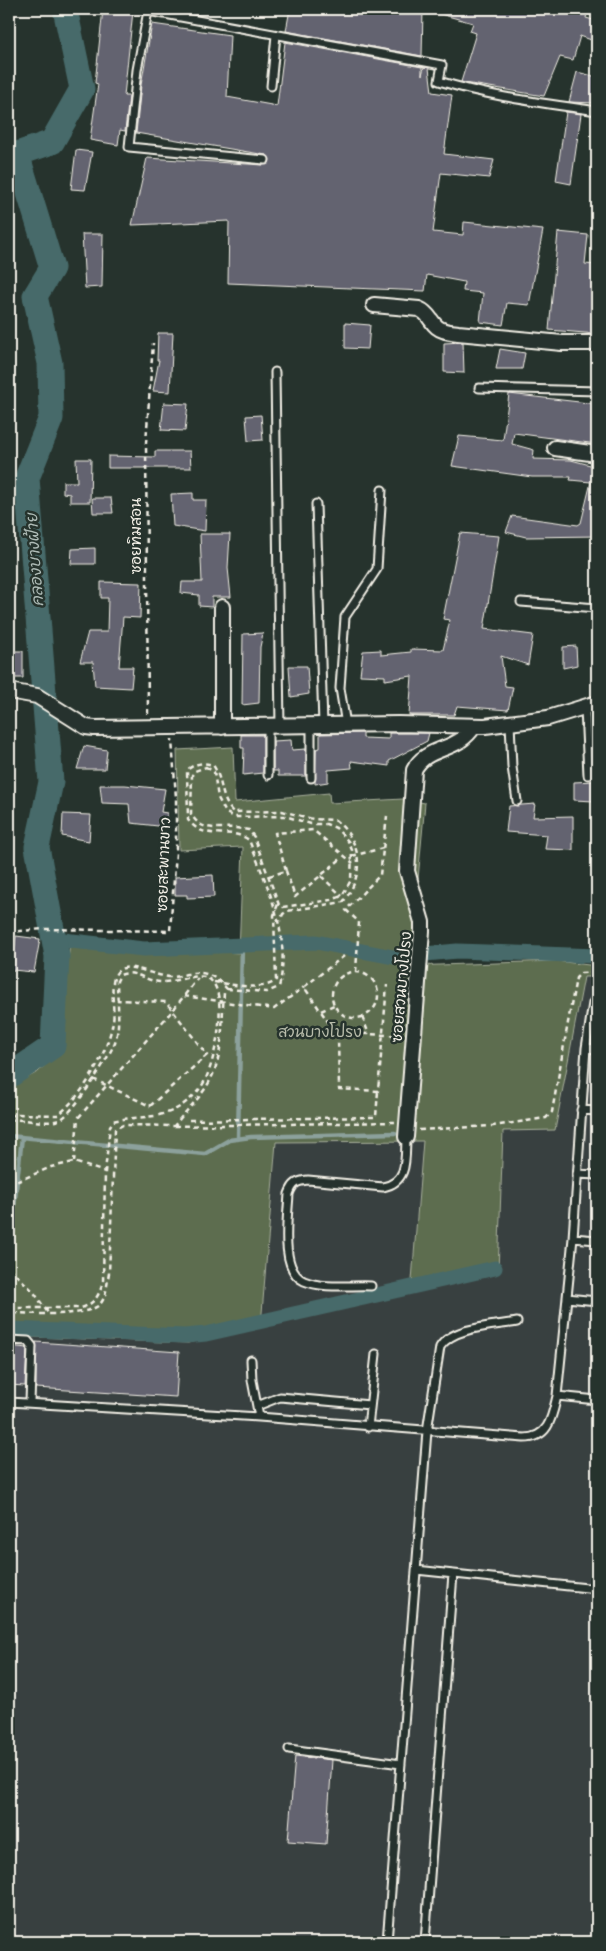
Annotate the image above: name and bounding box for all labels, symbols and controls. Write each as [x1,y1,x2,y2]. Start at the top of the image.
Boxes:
street label: ซอยทิมสอน [125,498,146,574]
water label: คลองบางฝ้าย [20,511,48,607]
street label: ซอยสะพานขาว [151,817,175,913]
street label: ซอยสวนบางโปรง [386,931,416,1043]
park label: สวนบางโปรง [278,1021,362,1042]

